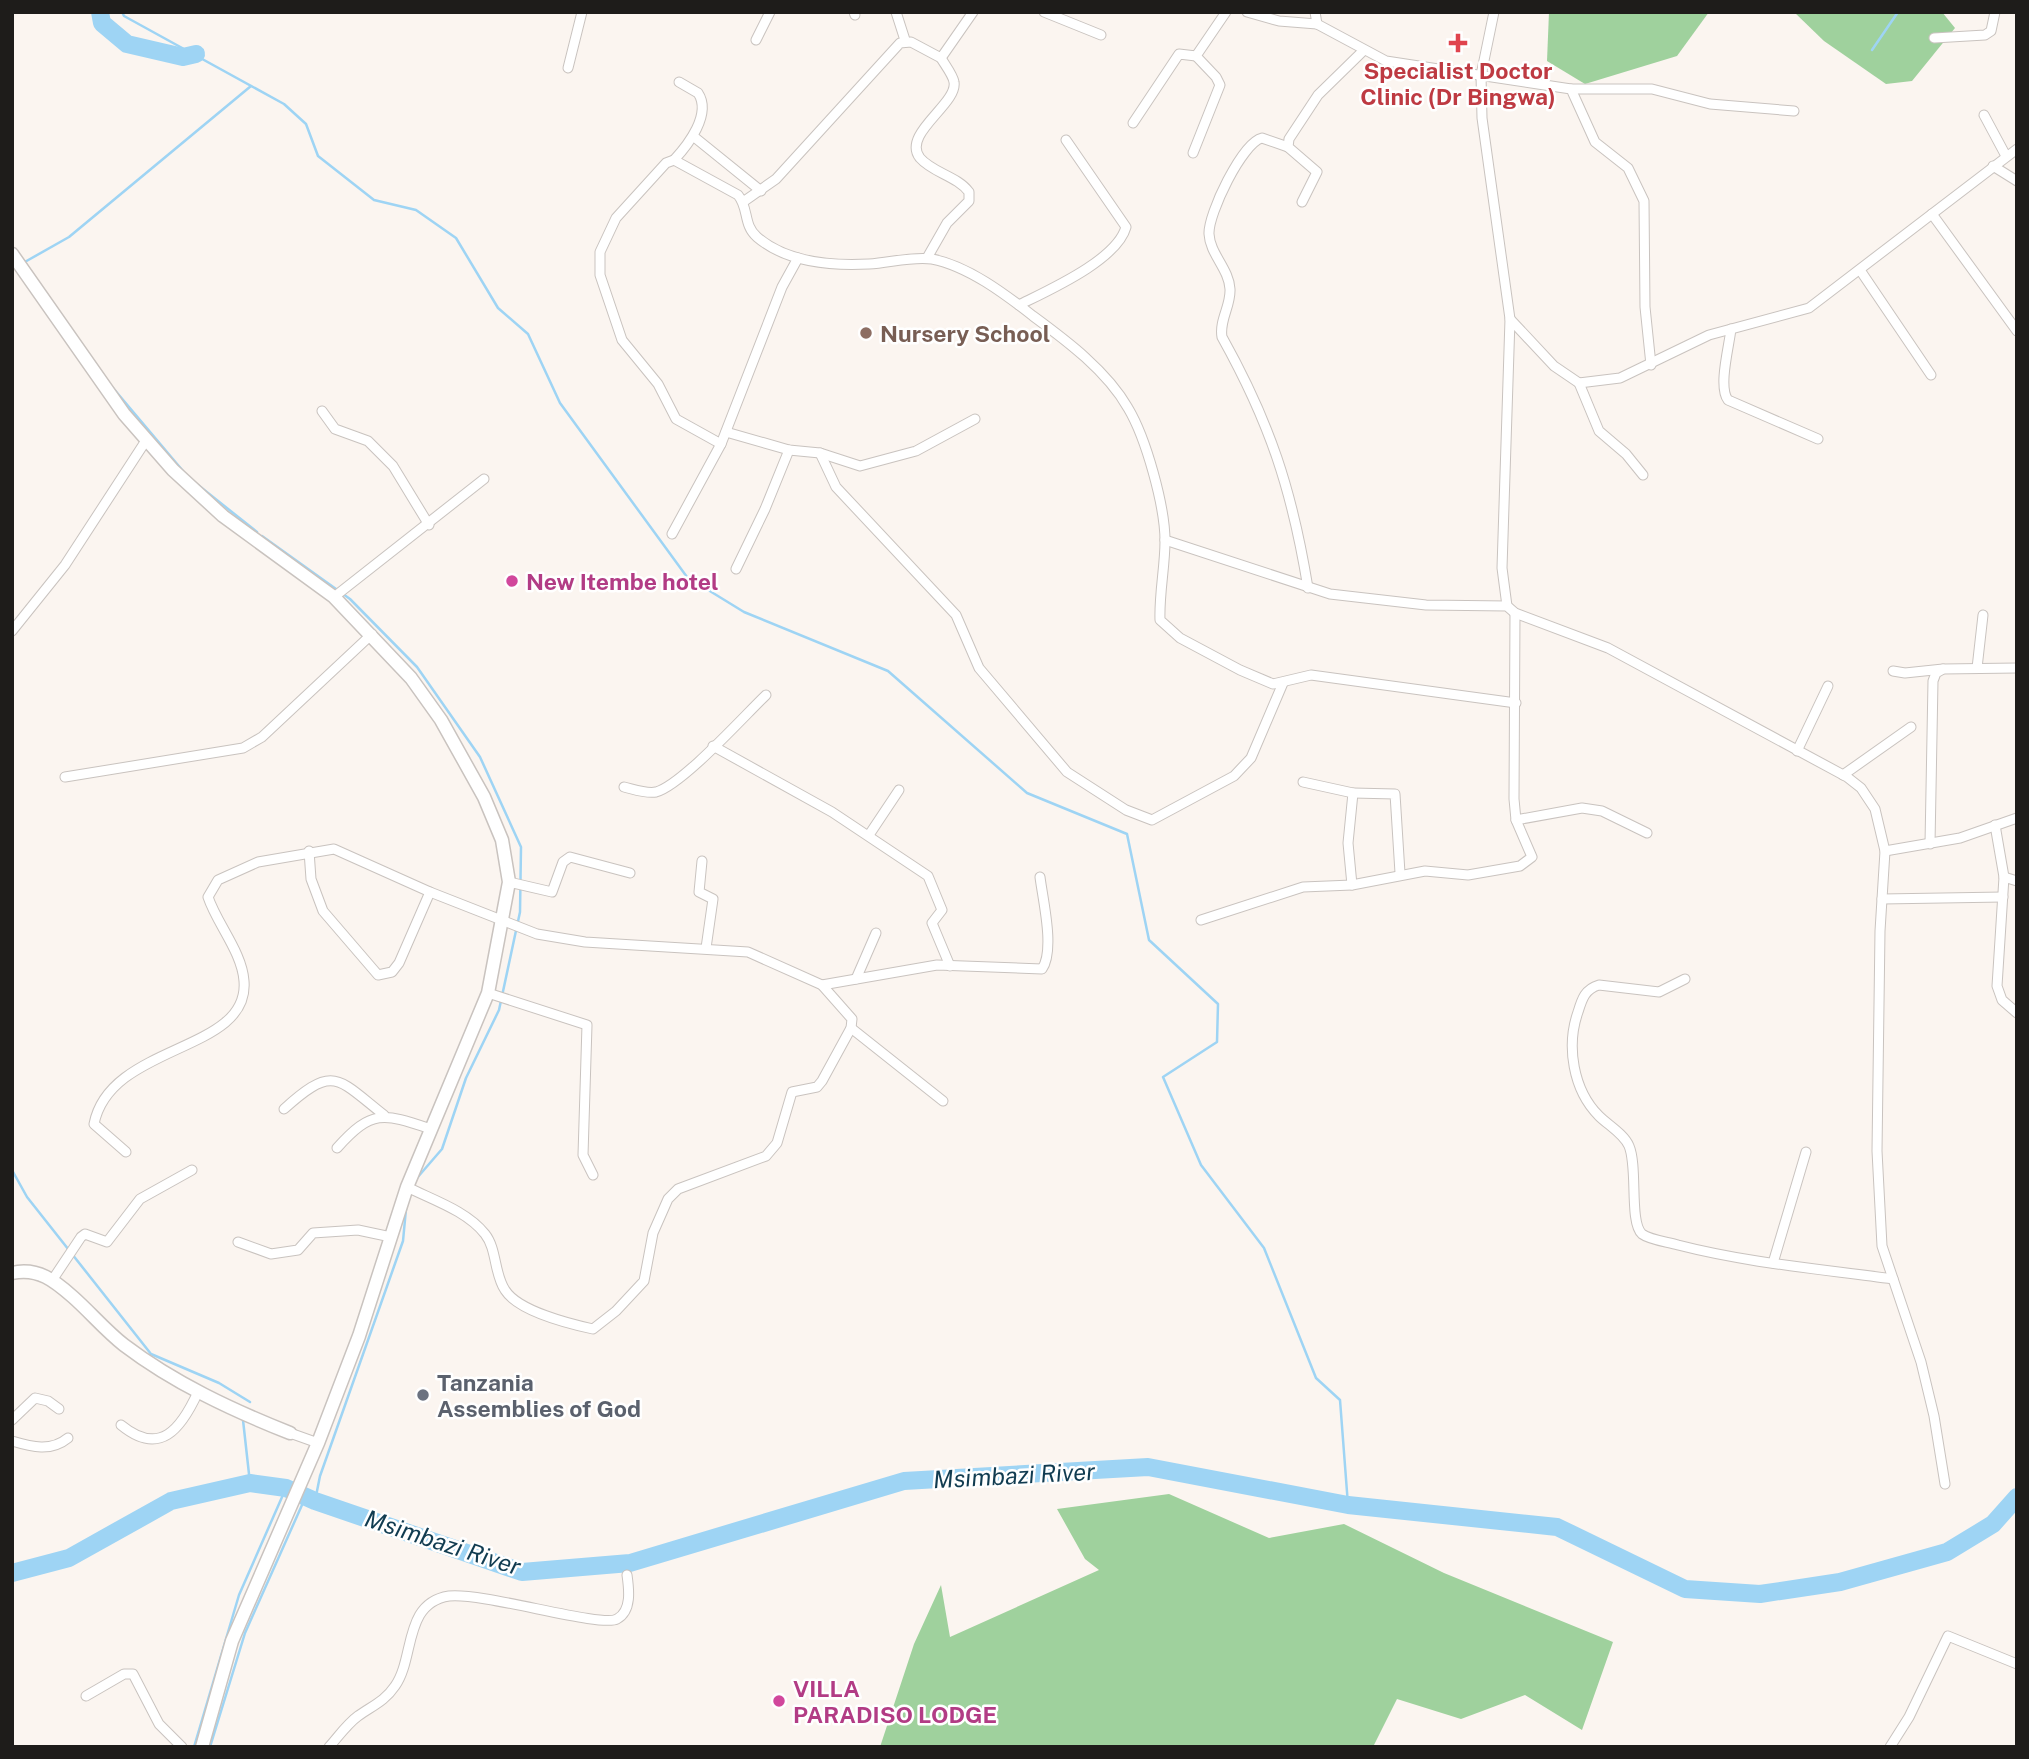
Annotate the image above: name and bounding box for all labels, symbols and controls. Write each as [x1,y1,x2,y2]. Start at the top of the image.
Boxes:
marker: Specialist Doctor Clinic (Dr Bingwa) [1448,33,1468,53]
place label: Specialist Doctor Clinic (Dr Bingwa) [1360,57,1556,110]
place label: Nursery School [880,320,1050,347]
marker: Nursery School [858,325,874,341]
place label: New Itembe hotel [526,568,719,595]
marker: New Itembe hotel [504,573,520,589]
place label: Tanzania Assemblies of God [437,1369,641,1422]
marker: Tanzania Assemblies of God [415,1387,431,1403]
water label: Msimbazi River [932,1457,1097,1493]
water label: Msimbazi River [361,1504,525,1581]
place label: VILLA PARADISO LODGE [793,1675,997,1728]
marker: VILLA PARADISO LODGE [771,1693,787,1709]

